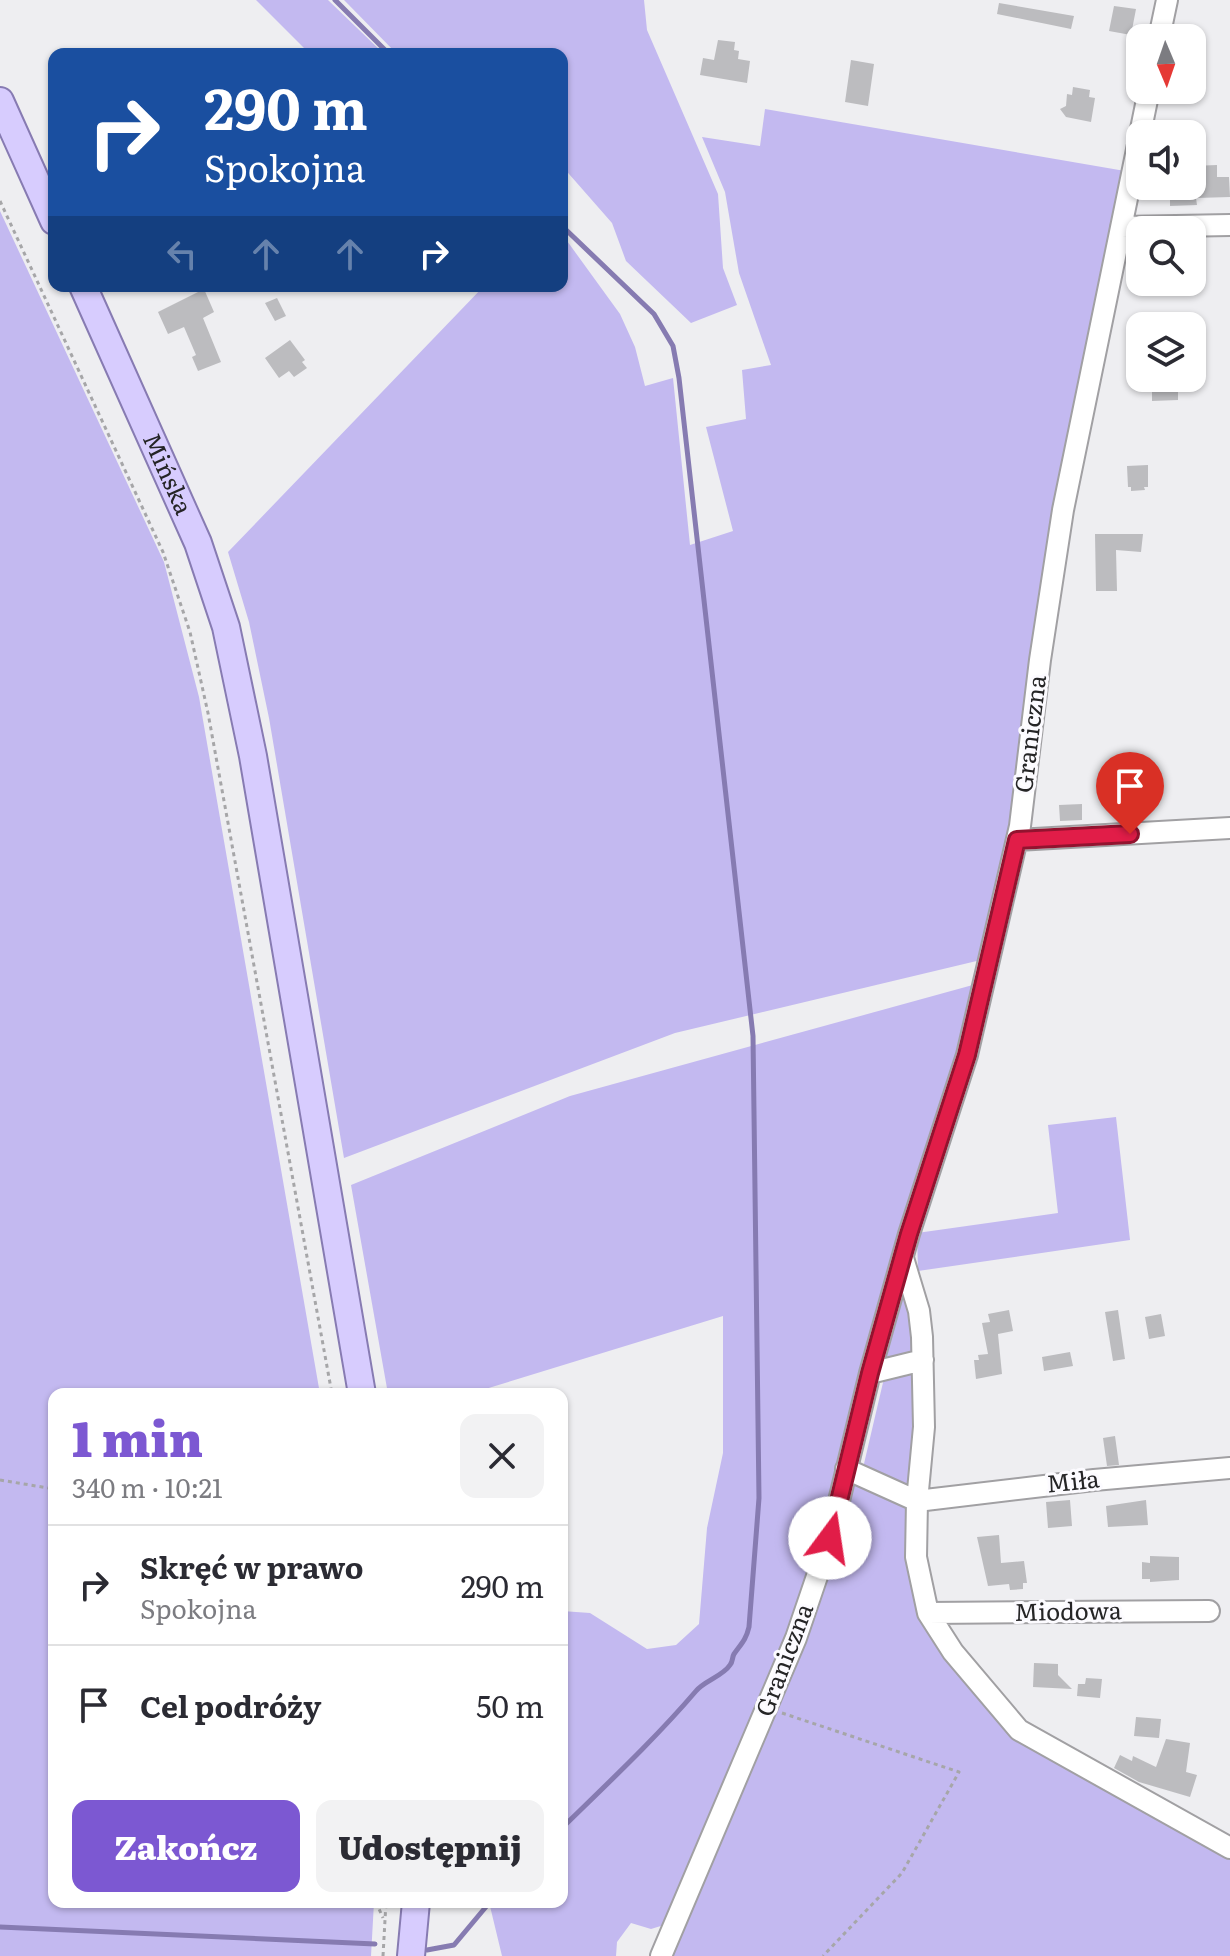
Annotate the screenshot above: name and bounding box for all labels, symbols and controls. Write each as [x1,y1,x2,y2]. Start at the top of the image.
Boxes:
north arrow [1126,24,1206,104]
map controls [1126,24,1206,392]
text: 290 m [204,64,368,147]
icon: right [72,80,176,184]
button: sound [1126,120,1206,200]
text: Spokojna [204,140,365,193]
button: search [1126,216,1206,296]
icon: left [160,232,204,276]
icon: ahead [244,232,288,276]
icon: ahead [328,232,372,276]
icon: right [412,232,456,276]
button: layers [1126,312,1206,392]
street label: Mińska [136,427,203,519]
street label: Graniczna [1004,673,1053,795]
pin [1096,752,1164,834]
icon: arrive [1108,764,1152,808]
text: 1 min [72,1401,203,1472]
button: close [460,1414,544,1498]
street label: Miła [1045,1459,1101,1500]
text: 340 m · 10:21 [72,1467,223,1506]
position arrow [788,1496,872,1580]
text: Skręć w prawo [140,1544,363,1588]
icon: right [72,1563,116,1607]
text: 290 m [461,1563,544,1607]
text: Spokojna [140,1588,257,1627]
street label: Miodowa [1014,1591,1122,1628]
street label: Graniczna [745,1598,820,1721]
icon: arrive [72,1683,116,1727]
text: Cel podróży [140,1683,321,1727]
text: 50 m [476,1683,544,1727]
button: Zakończ [72,1800,300,1892]
button: Udostępnij [316,1800,544,1892]

